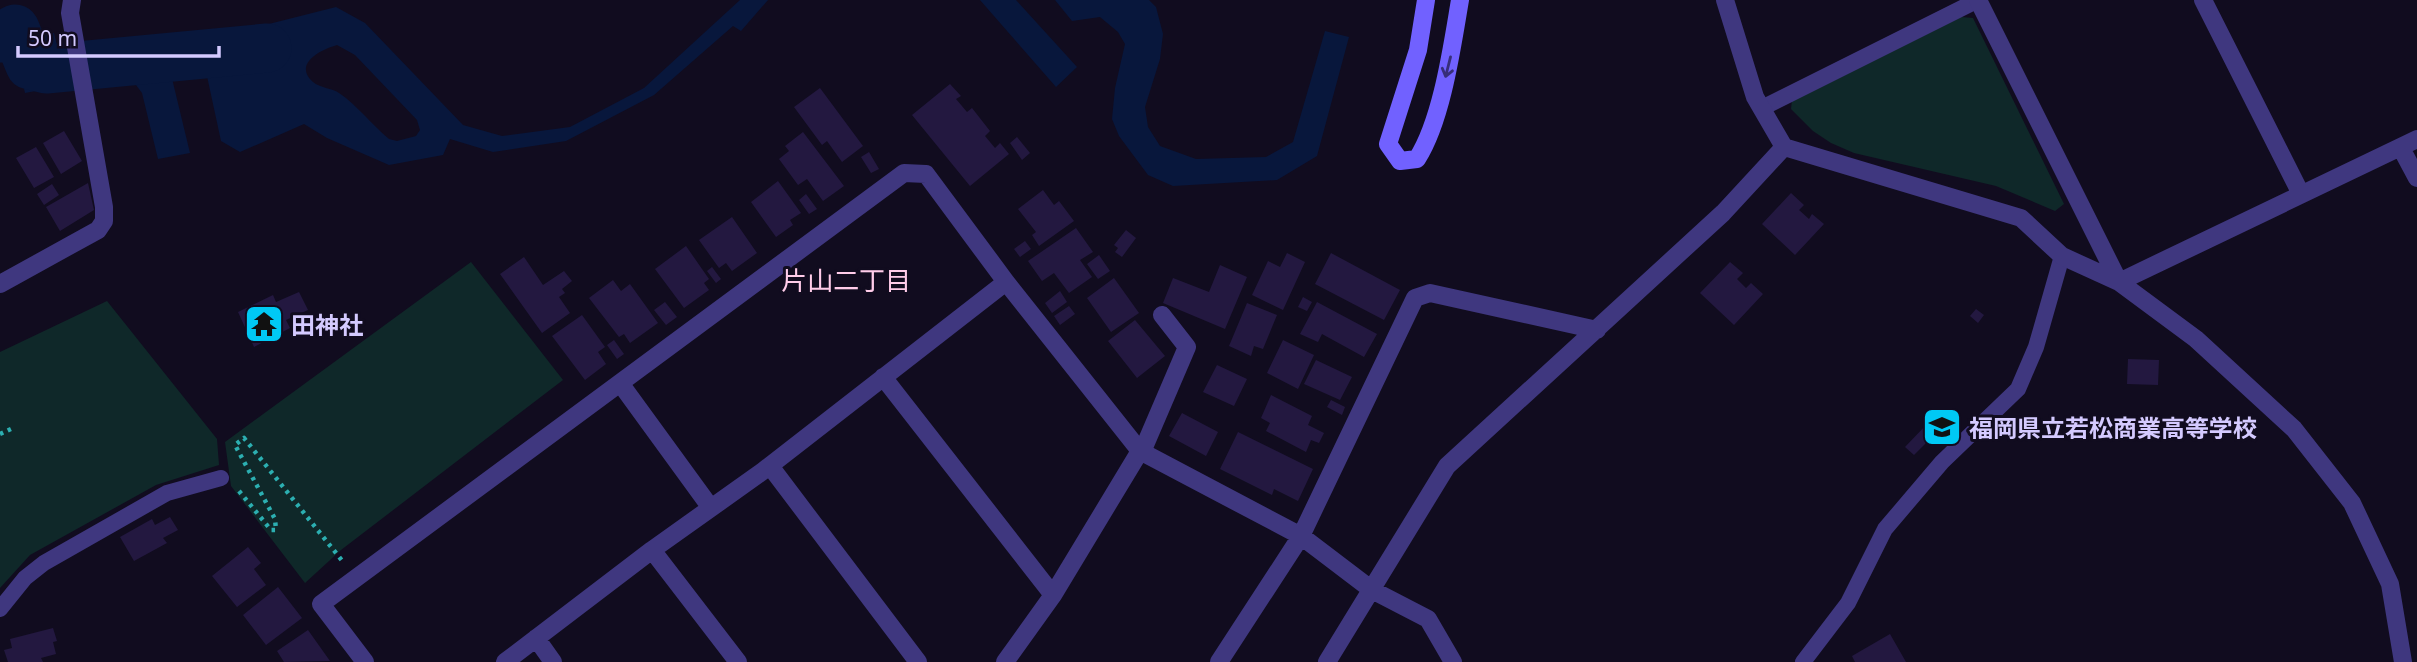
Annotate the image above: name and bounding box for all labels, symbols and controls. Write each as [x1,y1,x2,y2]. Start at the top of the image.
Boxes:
scale bar [18,14,219,58]
text: 50 m [28,24,77,52]
one-way arrow [1441,55,1454,78]
district label: 片山二丁目 [781,262,911,298]
temple icon: 田神社 [243,303,285,345]
place label: 田神社 [291,308,363,341]
school or university icon: 福岡県立若松商業高等学校 [1921,406,1963,448]
place label: 福岡県立若松商業高等学校 [1969,411,2257,444]

